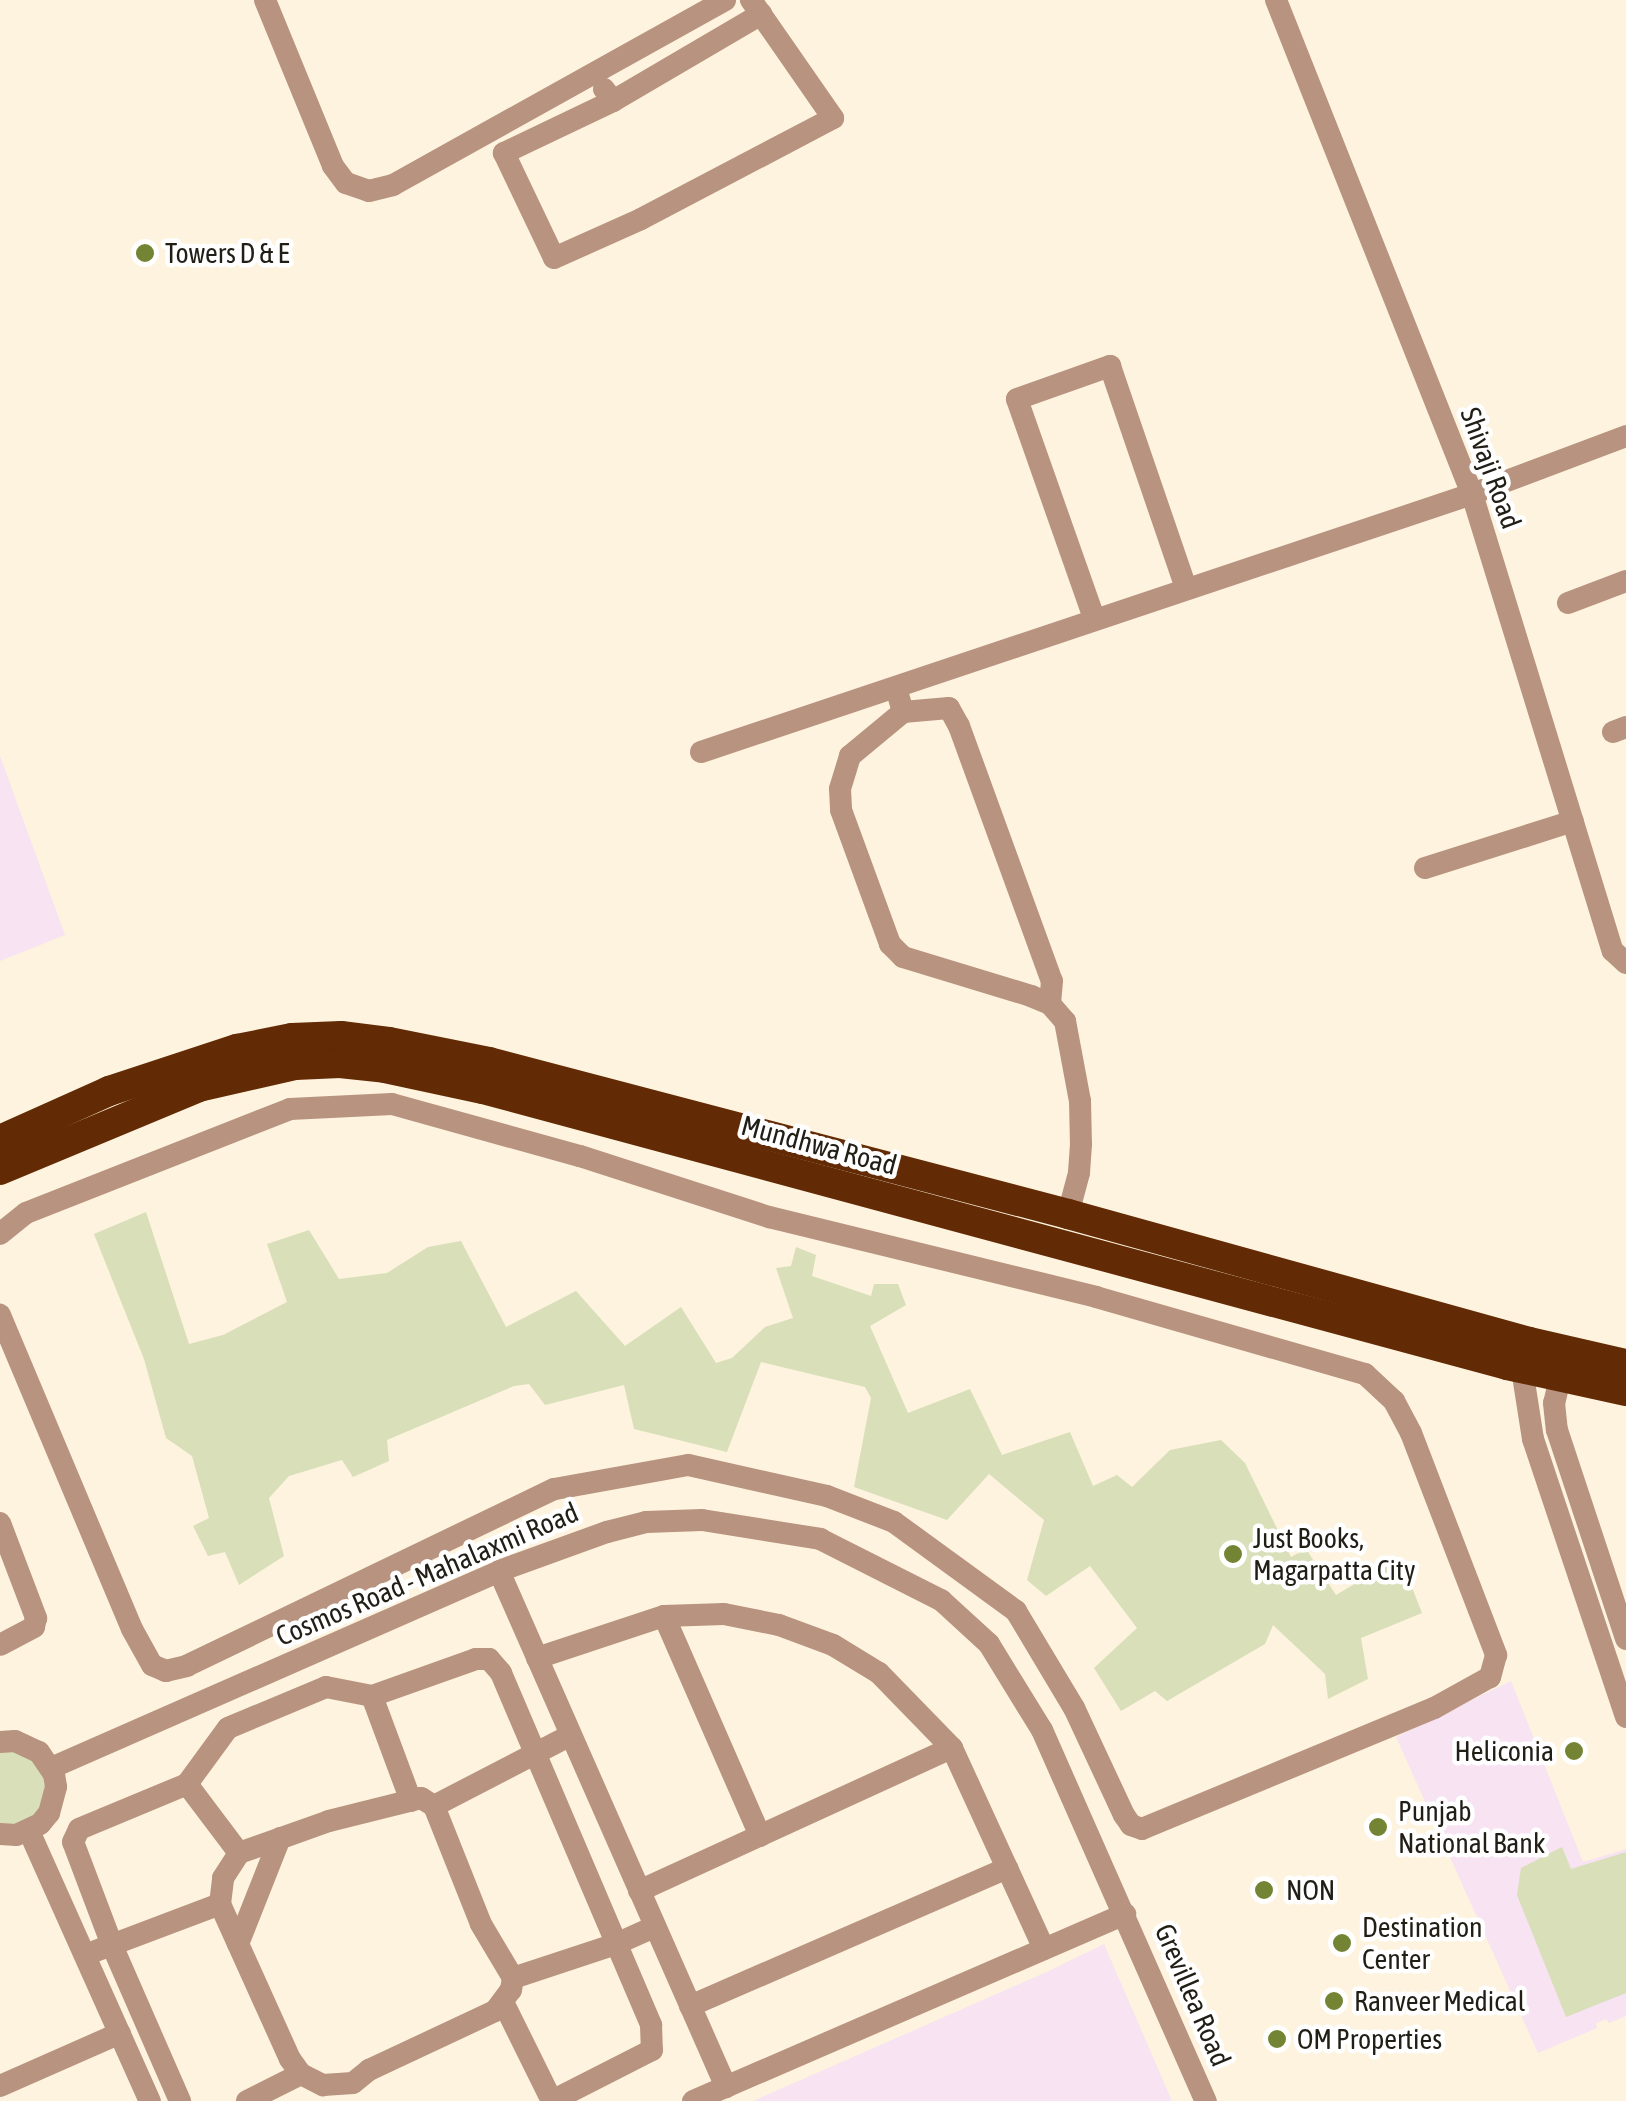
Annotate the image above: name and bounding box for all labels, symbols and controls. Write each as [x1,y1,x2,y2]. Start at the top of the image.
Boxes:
place label: Towers D & E [165,236,289,270]
marker: Towers D & E [134,242,156,264]
street label: Shivaji Road [1454,403,1528,533]
street label: Mundhwa Road [738,1108,900,1182]
street label: Cosmos Road - Mahalaxmi Road [271,1495,583,1653]
place label: Just Books, Magarpatta City [1253,1521,1415,1587]
marker: Just Books, Magarpatta City [1222,1543,1244,1565]
place label: Heliconia [1455,1734,1554,1768]
marker: Heliconia [1563,1740,1585,1762]
place label: Punjab National Bank [1398,1794,1545,1860]
marker: Punjab National Bank [1367,1816,1389,1838]
place label: NON [1286,1873,1335,1907]
marker: NON [1251,1877,1277,1903]
place label: Destination Center [1362,1910,1483,1976]
street label: Grevillea Road [1148,1919,1238,2071]
marker: Destination Center [1331,1932,1353,1954]
place label: Ranveer Medical [1354,1984,1525,2018]
marker: Ranveer Medical [1323,1990,1345,2012]
place label: OM Properties [1297,2022,1442,2056]
marker: OM Properties [1266,2028,1288,2050]

